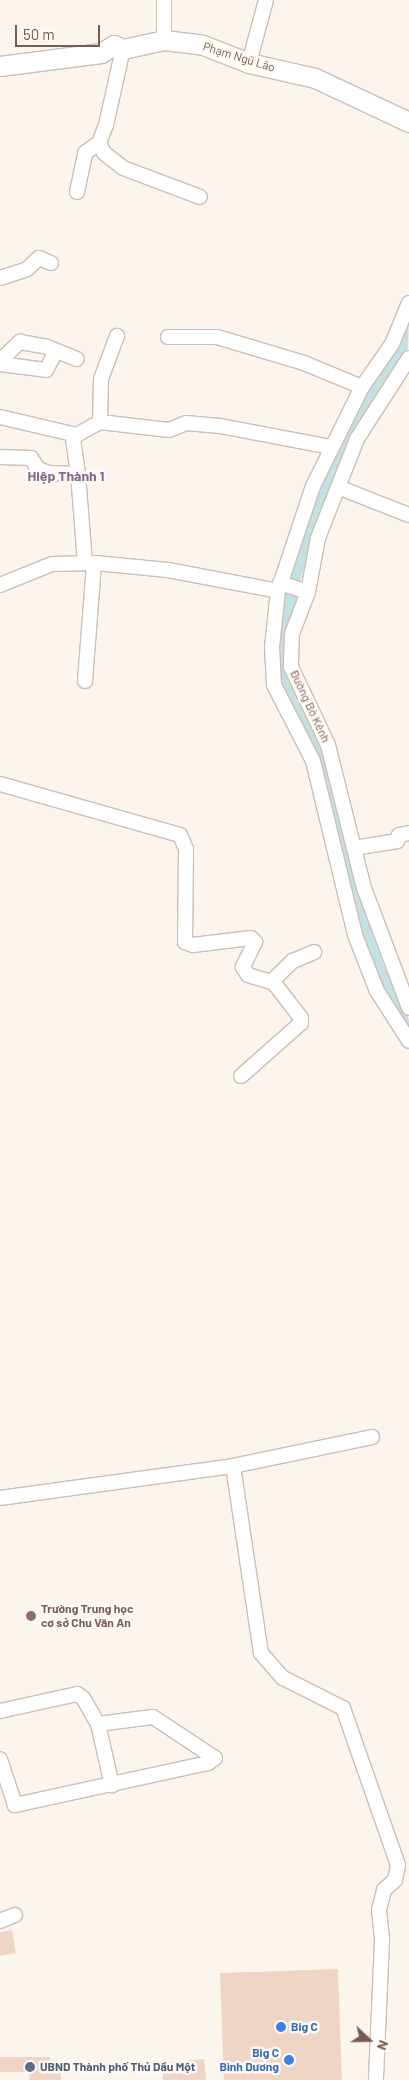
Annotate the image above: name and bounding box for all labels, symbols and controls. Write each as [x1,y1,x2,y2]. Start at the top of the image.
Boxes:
scale bar [18,15,102,47]
text: 50 m [23,25,55,43]
street label: Phạm Ngũ Lão [201,39,277,75]
district label: Hiệp Thành 1 [27,468,105,484]
street label: Đường Bờ Kênh [287,667,333,745]
place label: Trường Trung học cơ sở Chu Văn An [41,1602,133,1630]
marker: Trường Trung học cơ sở Chu Văn An [25,1610,37,1622]
north arrow [344,2015,394,2065]
place label: Big C [291,2020,318,2034]
marker: Big C [275,2021,287,2033]
text: N [374,2038,393,2053]
place label: Big C Bình Dương [219,2046,279,2074]
marker: Big C Bình Dương [283,2054,295,2066]
place label: UBND Thành phố Thủ Dầu Một [40,2060,195,2074]
marker: UBND Thành phố Thủ Dầu Một [24,2061,36,2073]

